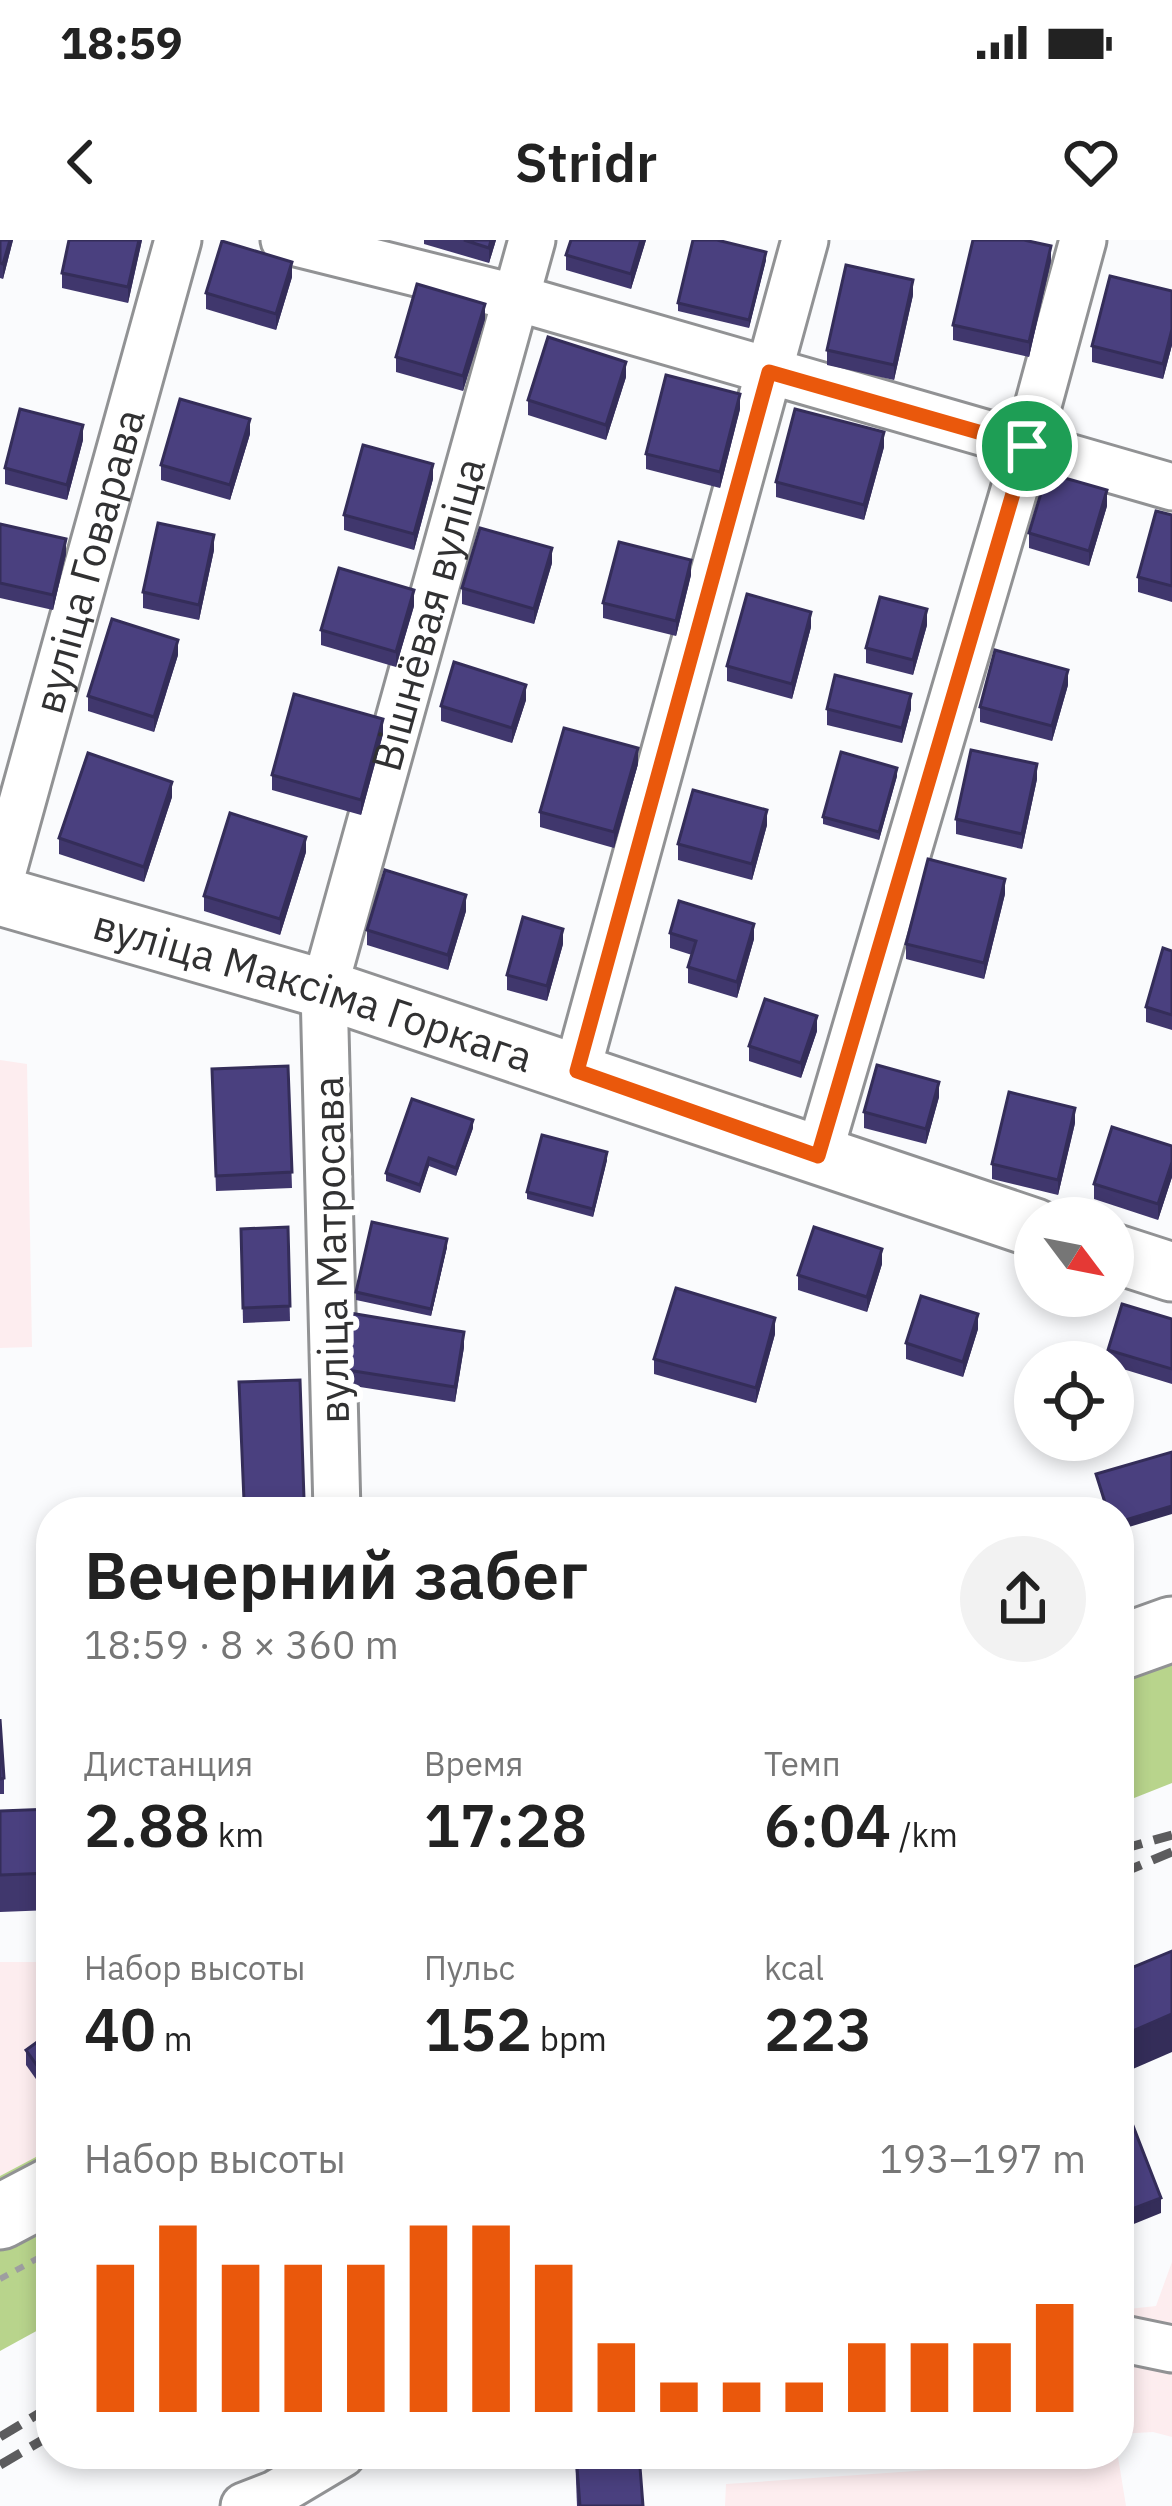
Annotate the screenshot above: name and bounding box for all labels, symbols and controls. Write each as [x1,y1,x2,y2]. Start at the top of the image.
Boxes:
text: 18:59 [60,13,183,71]
text: Stridr [515,127,657,197]
icon: back [48,129,114,195]
icon: heart [1058,129,1124,195]
pin [976,395,1078,497]
street label: вуліца Говарава [20,402,157,719]
icon: arrive [994,413,1060,479]
street label: Вішнёвая вуліца [358,451,497,777]
street label: вуліца Максіма Горкага [87,896,540,1084]
street label: вуліца Матросава [300,1076,361,1424]
north arrow [1014,1197,1134,1317]
map controls [1014,1197,1134,1461]
button: locate [1014,1341,1134,1461]
text: Вечерний забег [84,1531,588,1617]
button: share [960,1536,1086,1662]
text: 18:59 · 8 × 360 m [84,1619,399,1670]
text: Дистанция [84,1742,253,1785]
text: Время [424,1742,523,1785]
text: Темп [764,1742,841,1785]
text: 2.88 [84,1785,210,1864]
text: 17:28 [424,1785,587,1864]
text: 6:04 [764,1785,891,1864]
text: km [210,1813,264,1856]
text: /km [891,1813,958,1856]
text: Набор высоты [84,1946,305,1989]
text: Пульс [424,1946,515,1989]
text: kcal [764,1946,824,1989]
text: 40 [84,1989,156,2068]
text: 152 [424,1989,532,2068]
text: 223 [764,1989,872,2068]
text: m [156,2017,193,2060]
text: bpm [532,2017,607,2060]
text: Набор высоты [84,2133,346,2184]
text: 193–197 m [879,2133,1086,2184]

